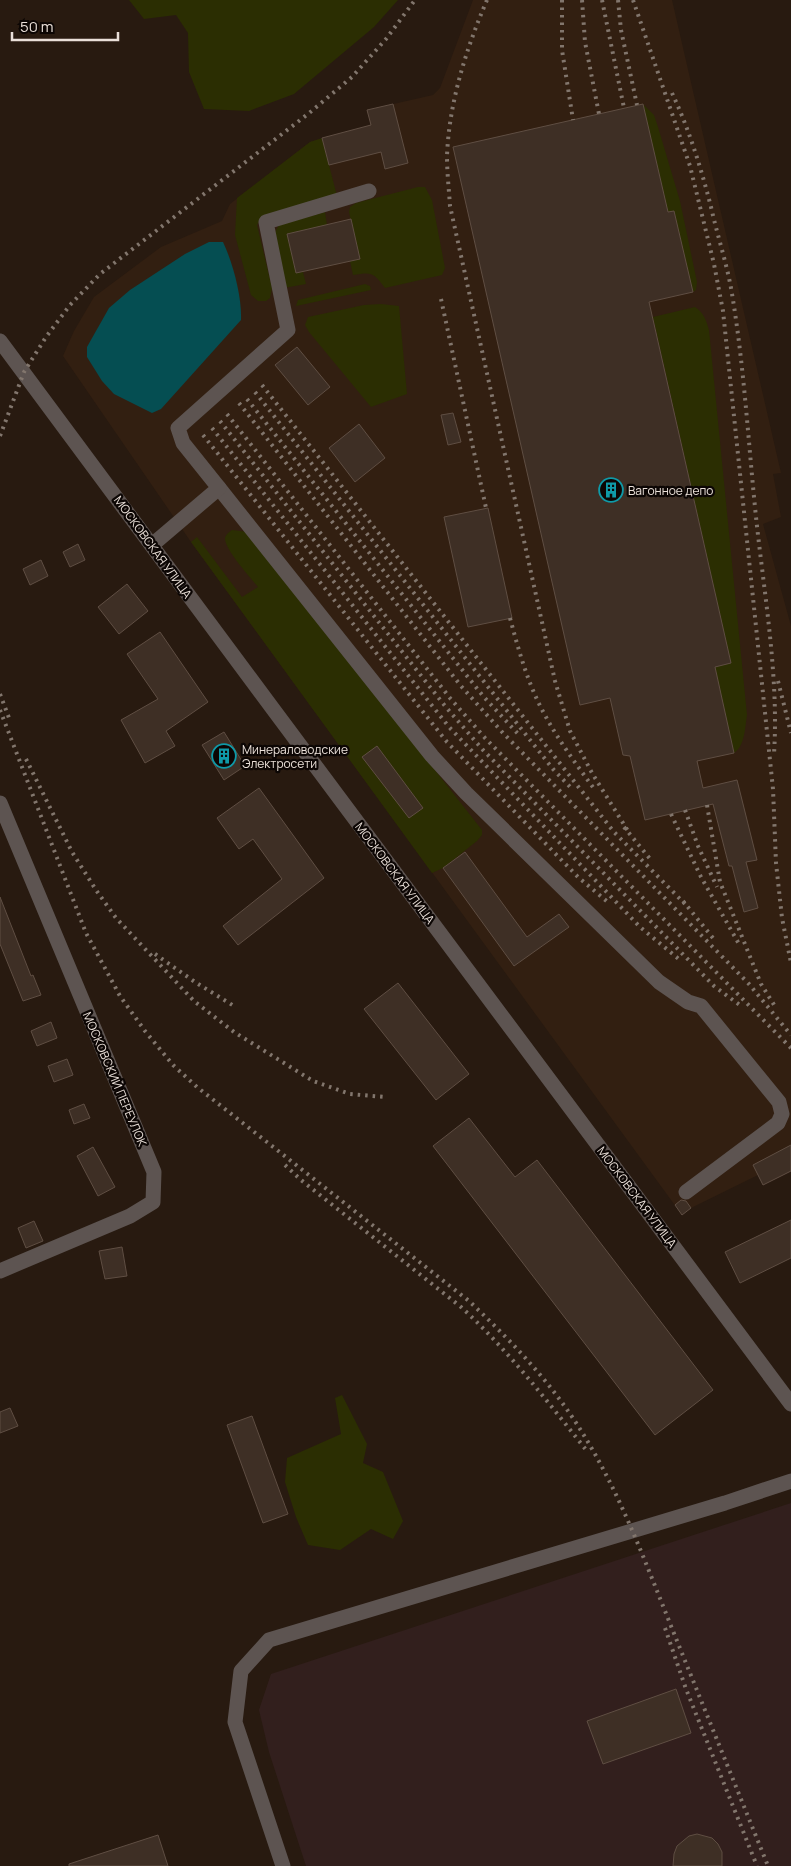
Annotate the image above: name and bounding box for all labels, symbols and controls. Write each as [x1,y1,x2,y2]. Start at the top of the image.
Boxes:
scale bar [12,10,119,42]
text: 50 m [20,16,54,37]
building icon: Вагонное депо [598,477,624,503]
place label: Вагонное депо [628,482,713,499]
street label: МОСКОВСКАЯ УЛИЦА [110,492,196,602]
place label: Минераловодские Электросети [242,741,348,772]
building icon: Минераловодские Электросети [211,743,237,769]
street label: МОСКОВСКАЯ УЛИЦА [351,819,439,927]
street label: МОСКОВСКИЙ ПЕРЕУЛОК [79,1009,151,1150]
street label: МОСКОВСКАЯ УЛИЦА [593,1143,681,1251]

